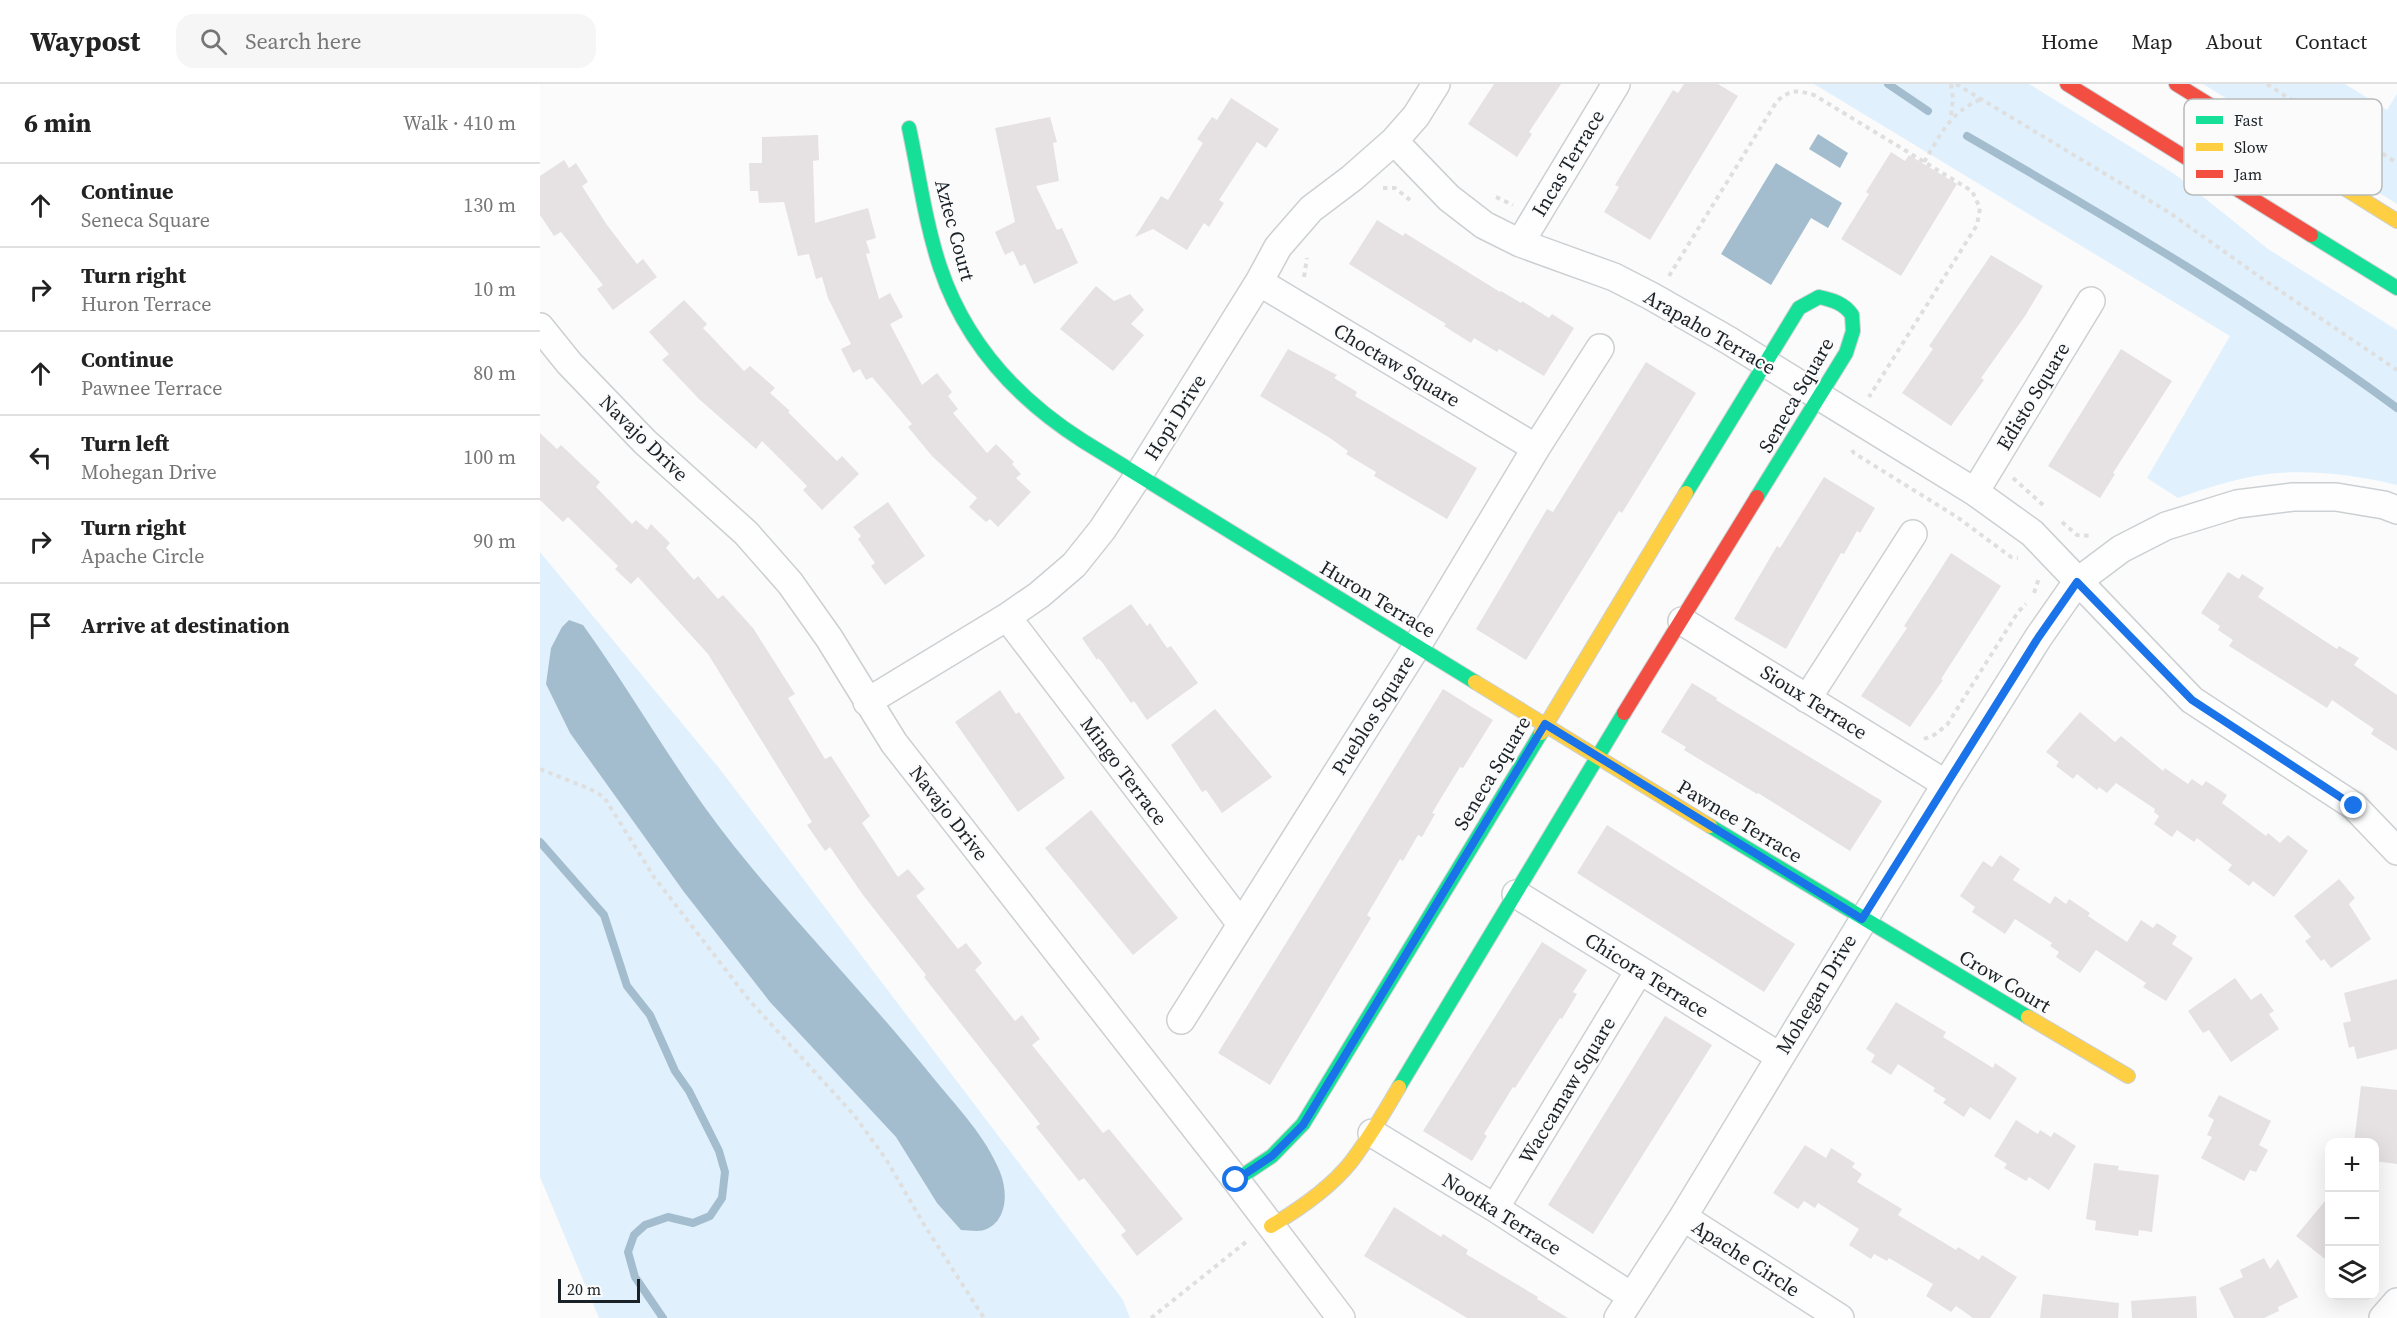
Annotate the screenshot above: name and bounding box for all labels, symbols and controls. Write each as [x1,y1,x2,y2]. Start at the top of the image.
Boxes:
search box [176,14,596,68]
text: Waypost [30,22,140,60]
icon: search [197,25,230,58]
text: Search here [245,26,361,56]
text: Home [2041,27,2099,56]
text: Map [2132,27,2173,56]
text: About [2206,27,2262,56]
text: Contact [2295,27,2367,56]
legend [2184,99,2382,195]
street label: Incas Terrace [1525,104,1611,222]
text: 6 min [24,105,91,141]
text: Walk · 410 m [403,109,516,137]
text: Fast [2234,109,2264,131]
text: Slow [2234,136,2269,158]
text: Jam [2233,163,2262,185]
text: Continue [81,176,174,206]
street label: Aztec Court [928,176,982,284]
icon: ahead [24,189,57,222]
text: 130 m [463,191,516,219]
text: Seneca Square [81,206,210,234]
text: Turn right [81,260,186,290]
icon: right [24,273,57,306]
text: 10 m [473,275,516,303]
street label: Arapaho Terrace [1639,283,1781,381]
text: Huron Terrace [81,290,211,318]
street label: Choctaw Square [1328,316,1466,414]
street label: Seneca Square [1752,332,1840,458]
street label: Edisto Square [1990,337,2076,455]
text: Continue [81,344,174,374]
icon: ahead [24,357,57,390]
text: 80 m [473,359,516,387]
street label: Hopi Drive [1138,369,1212,465]
text: Pawnee Terrace [81,374,222,402]
street label: Navajo Drive [593,388,695,488]
text: Turn left [81,428,169,458]
icon: left [24,441,57,474]
text: 100 m [463,443,516,471]
text: Mohegan Drive [81,458,217,486]
text: Turn right [81,512,186,542]
icon: right [24,525,57,558]
text: 90 m [473,527,516,555]
text: Apache Circle [81,542,204,570]
street label: Huron Terrace [1315,553,1441,645]
icon: arrive [24,609,57,642]
text: Arrive at destination [81,610,290,640]
street label: Pueblos Square [1325,650,1421,780]
street label: Sioux Terrace [1755,658,1873,746]
street label: Mingo Terrace [1074,711,1174,831]
street label: Seneca Square [1447,711,1537,835]
street label: Navajo Drive [903,760,995,866]
street label: Pawnee Terrace [1672,773,1808,869]
route end [2340,792,2366,818]
street label: Chicora Terrace [1579,926,1715,1024]
street label: Mohegan Drive [1769,929,1863,1059]
street label: Crow Court [1954,943,2056,1020]
street label: Waccamaw Square [1512,1011,1622,1169]
map controls [2325,1138,2379,1300]
button: + [2325,1138,2379,1192]
route start [1222,1166,1248,1192]
street label: Nootka Terrace [1437,1166,1567,1262]
button: − [2325,1192,2379,1246]
street label: Apache Circle [1687,1213,1805,1303]
button: layers [2325,1246,2379,1300]
scale bar [558,1276,640,1304]
text: 20 m [567,1278,601,1300]

